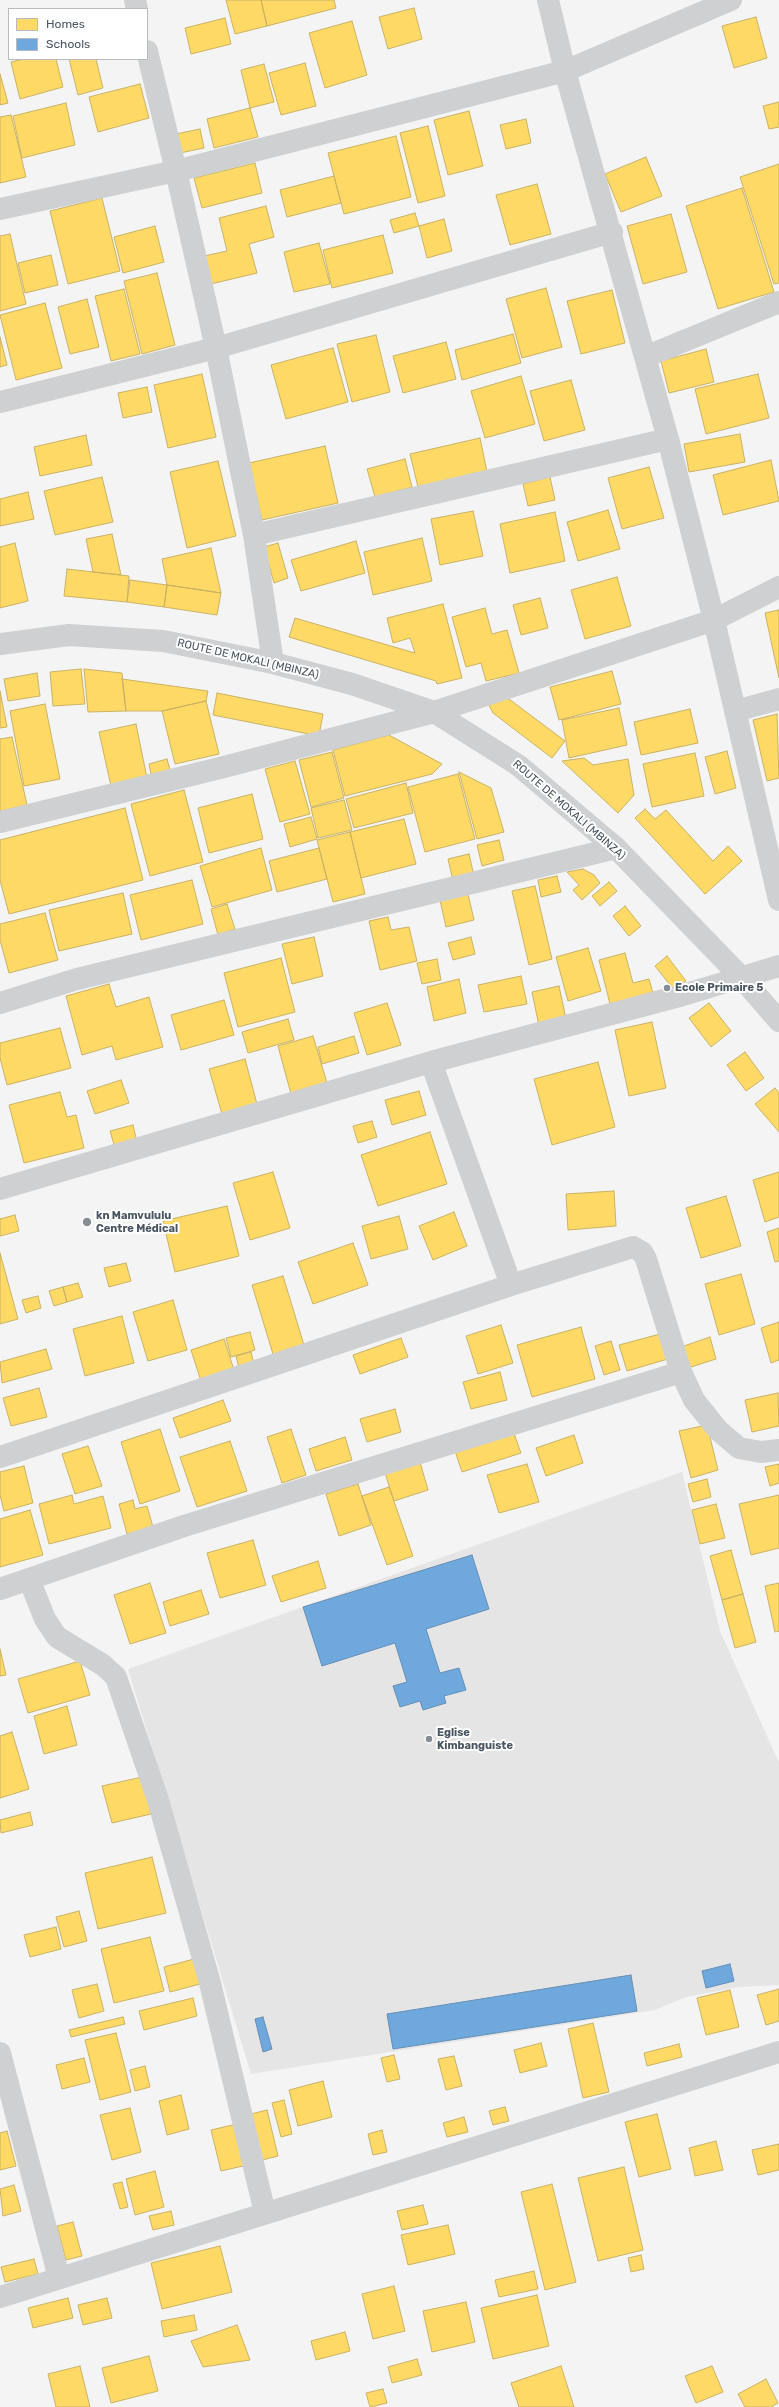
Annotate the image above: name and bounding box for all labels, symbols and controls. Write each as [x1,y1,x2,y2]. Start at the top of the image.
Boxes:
legend [8,8,148,60]
text: Homes [46,17,85,31]
text: Schools [46,37,90,51]
street label: ROUTE DE MOKALI (MBINZA) [176,636,320,682]
street label: ROUTE DE MOKALI (MBINZA) [510,757,628,863]
place label: Ecole Primaire 5 [675,981,763,995]
marker: Ecole Primaire 5 [662,983,672,993]
place label: kn Mamvululu Centre Médical [96,1209,178,1235]
marker: kn Mamvululu Centre Médical [81,1216,93,1228]
place label: Eglise Kimbanguiste [437,1726,513,1752]
marker: Eglise Kimbanguiste [424,1734,434,1744]

